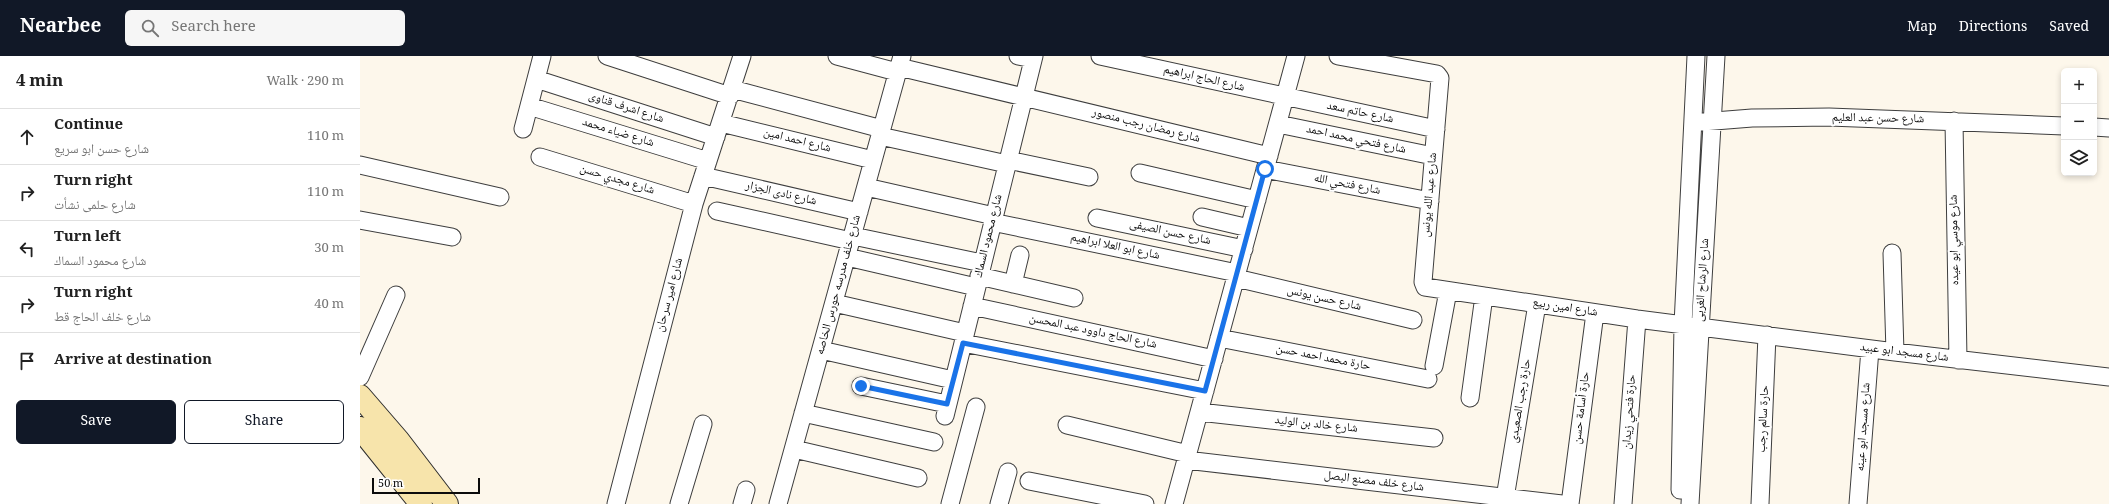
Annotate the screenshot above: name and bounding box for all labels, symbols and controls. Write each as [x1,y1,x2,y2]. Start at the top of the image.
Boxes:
search box [125,10,405,46]
text: Nearbee [20,12,101,44]
text: Search here [171,15,256,41]
text: Map [1907,16,1937,40]
text: Directions [1959,16,2027,40]
text: Saved [2049,16,2089,40]
icon: search [139,17,161,39]
street label: شارع الحاج ابراهيم [1161,59,1247,99]
text: 4 min [16,68,63,97]
map controls [2061,68,2097,176]
button: + [2061,68,2097,104]
text: Walk · 290 m [266,71,344,93]
street label: شارع اشرف قناوى [585,86,667,130]
street label: شارع حاتم سعد [1325,96,1395,130]
street label: شارع رمضان رجب منصور [1089,102,1202,150]
button: − [2061,104,2097,140]
street label: شارع حسن عبد العليم [1832,108,1925,130]
street label: شارع ضياء محمد [579,112,657,154]
text: Continue [54,113,123,139]
street label: شارع فتحي محمد احمد [1304,119,1408,161]
street label: شارع احمد امين [761,122,833,160]
icon: ahead [16,126,38,148]
text: 110 m [307,126,344,148]
text: شارع حسن ابو سريع [54,139,149,161]
button: layers [2061,140,2097,176]
street label: شارع عبد الله يونس [1416,152,1444,238]
street label: شارع مجدي حسن [577,159,657,201]
route start [1256,160,1274,178]
street label: شارع فتحي الله [1312,168,1382,202]
text: Turn right [54,169,133,195]
street label: شارع نادى الجزار [742,175,819,212]
icon: right [16,182,38,204]
text: 110 m [307,182,344,204]
street label: شارع محمود السماك [969,192,1010,280]
street label: شارع موسي ابو عيده [1944,194,1966,286]
text: شارع حلمى نشأت [54,195,136,217]
street label: شارع خلف مدرسه حورس الخاصه [810,213,868,357]
street label: شارع حسن الصيفى [1127,214,1213,252]
text: Turn left [54,225,121,251]
street label: شارع ابو العلا ابراهيم [1068,227,1162,267]
street label: شارع الرشاح الغربى [1690,237,1716,322]
icon: left [16,238,38,260]
text: 30 m [314,238,344,260]
text: شارع محمود السماك [54,251,146,273]
street label: شارع امير سرحان [650,255,690,334]
street label: شارع حسن يونس [1285,280,1363,318]
text: Turn right [54,281,133,307]
street label: شارع امين ربيع [1531,292,1599,324]
icon: right [16,294,38,316]
text: 40 m [314,294,344,316]
text: شارع خلف الحاج قط [54,307,151,329]
street label: شارع الحاج داوود عبد المحسن [1027,308,1159,356]
street label: شارع مسجد ابو عبيد [1858,337,1950,369]
street label: حارة محمد احمد حسن [1274,339,1372,378]
text: Arrive at destination [54,348,212,374]
icon: arrive [16,350,38,372]
street label: حارة رجب الصعيدى [1504,357,1538,444]
street label: حارة أسامة حسن [1567,370,1597,445]
street label: حارة فتحي زيدان [1617,373,1643,450]
route end [852,377,870,395]
street label: شارع مسجد ابو عينه [1850,382,1878,472]
street label: حارة سالم رجب [1752,384,1776,453]
button: Save [16,400,176,444]
button: Share [184,400,344,444]
street label: شارع خالد بن الوليد [1273,410,1359,440]
street label: شارع خلف مصنع البصل [1323,465,1425,499]
text: 50 m [378,475,403,494]
scale bar [372,476,480,495]

